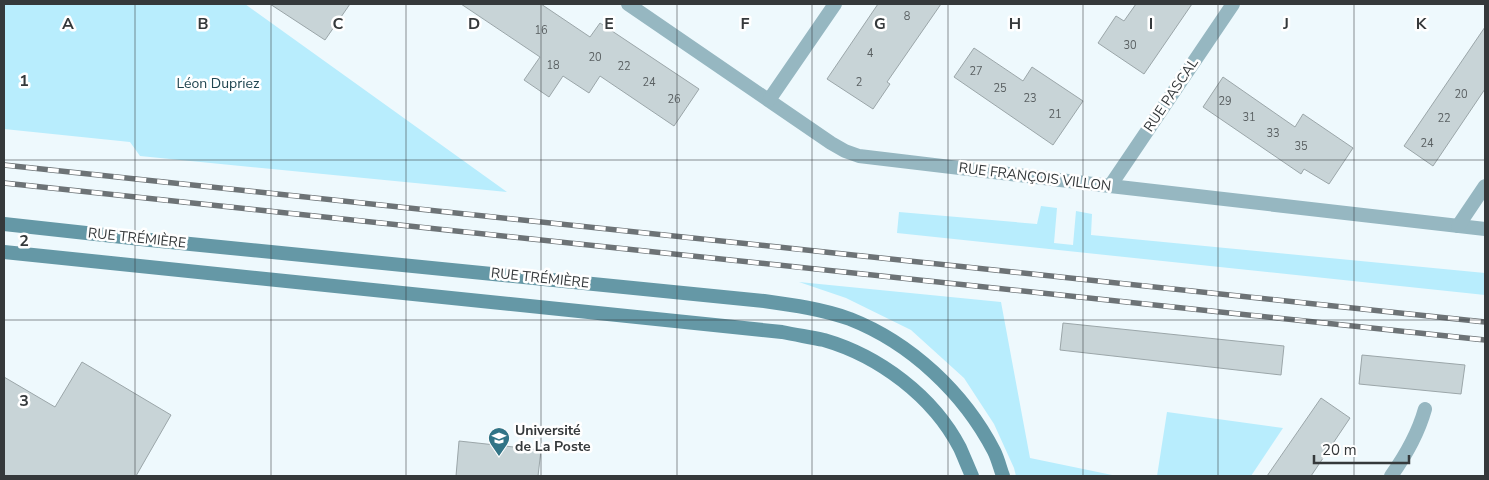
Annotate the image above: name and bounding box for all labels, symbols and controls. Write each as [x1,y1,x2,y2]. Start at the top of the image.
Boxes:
house number: 8 [904,9,911,24]
text: A [62,13,74,35]
text: B [197,13,209,35]
text: C [333,13,344,35]
text: D [468,13,480,35]
text: E [604,13,614,35]
text: F [741,13,750,35]
text: G [874,13,886,35]
text: H [1009,13,1021,35]
text: I [1149,13,1153,35]
text: J [1282,13,1289,35]
text: K [1416,13,1428,35]
house number: 16 [534,23,548,38]
house number: 30 [1123,38,1137,53]
house number: 4 [867,46,874,61]
house number: 20 [588,50,602,65]
street label: RUE PASCAL [1139,54,1203,136]
house number: 18 [546,58,560,73]
house number: 22 [617,59,631,74]
house number: 27 [969,64,983,79]
text: 1 [19,70,29,92]
park label: Léon Dupriez [177,74,260,93]
house number: 24 [642,75,656,90]
house number: 2 [856,75,862,90]
house number: 25 [993,81,1007,96]
house number: 20 [1454,87,1468,102]
house number: 23 [1023,91,1037,106]
house number: 26 [667,92,681,107]
house number: 29 [1218,94,1232,109]
house number: 21 [1048,107,1062,122]
house number: 31 [1242,110,1256,125]
house number: 22 [1437,111,1451,126]
house number: 33 [1266,126,1280,141]
house number: 24 [1420,136,1434,151]
house number: 35 [1294,139,1308,154]
street label: RUE FRANÇOIS VILLON [958,158,1112,196]
street label: RUE TRÉMIÈRE [87,223,187,253]
text: 2 [19,230,29,252]
street label: RUE TRÉMIÈRE [490,263,590,293]
text: 3 [19,390,29,412]
place label: Université de La Poste [515,421,591,456]
school or university icon: Université de La Poste [487,426,511,457]
scale bar [1314,432,1409,464]
text: 20 m [1322,440,1357,460]

